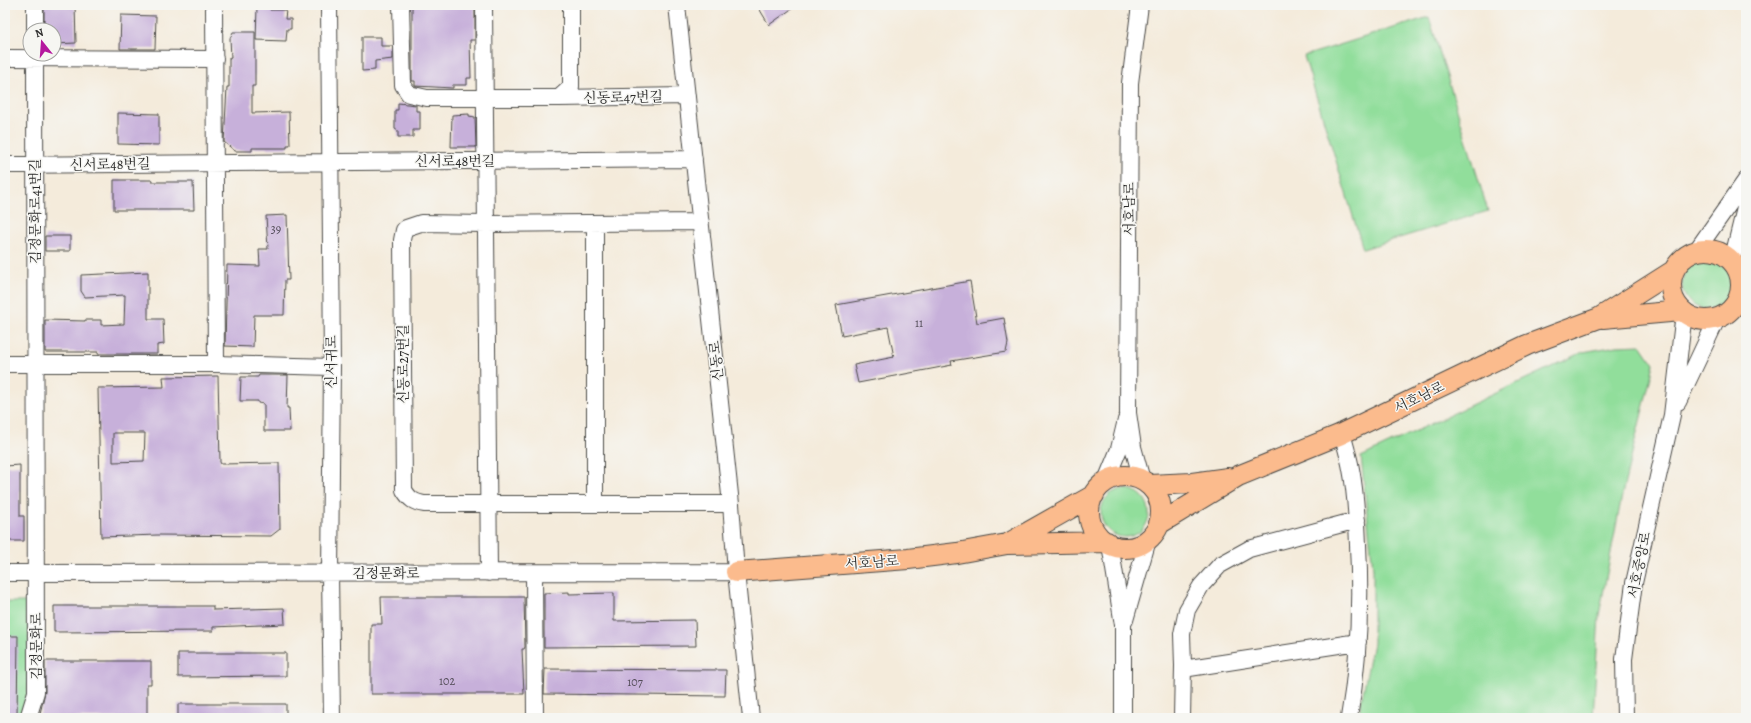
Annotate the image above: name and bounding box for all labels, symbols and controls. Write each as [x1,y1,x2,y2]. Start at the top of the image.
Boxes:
north arrow [22,22,62,62]
text: N [33,25,45,41]
street label: 신동로47번길 [583,87,663,108]
street label: 신서로48번길 [415,152,495,171]
street label: 신서로48번길 [69,154,151,175]
street label: 김정문화로41번길 [26,158,45,264]
street label: 서호남로 [1120,181,1139,236]
house number: 39 [271,221,281,237]
house number: 11 [915,315,923,331]
street label: 신동로27번길 [394,324,413,404]
street label: 신서귀로 [322,334,341,389]
street label: 신동로 [705,339,728,382]
street label: 서호남로 [1391,377,1448,418]
street label: 서호중앙로 [1624,530,1655,600]
street label: 서호남로 [844,551,900,574]
street label: 김정문화로 [352,564,420,583]
street label: 김정문화로 [27,612,46,680]
house number: 102 [439,673,455,689]
house number: 107 [627,674,644,690]

